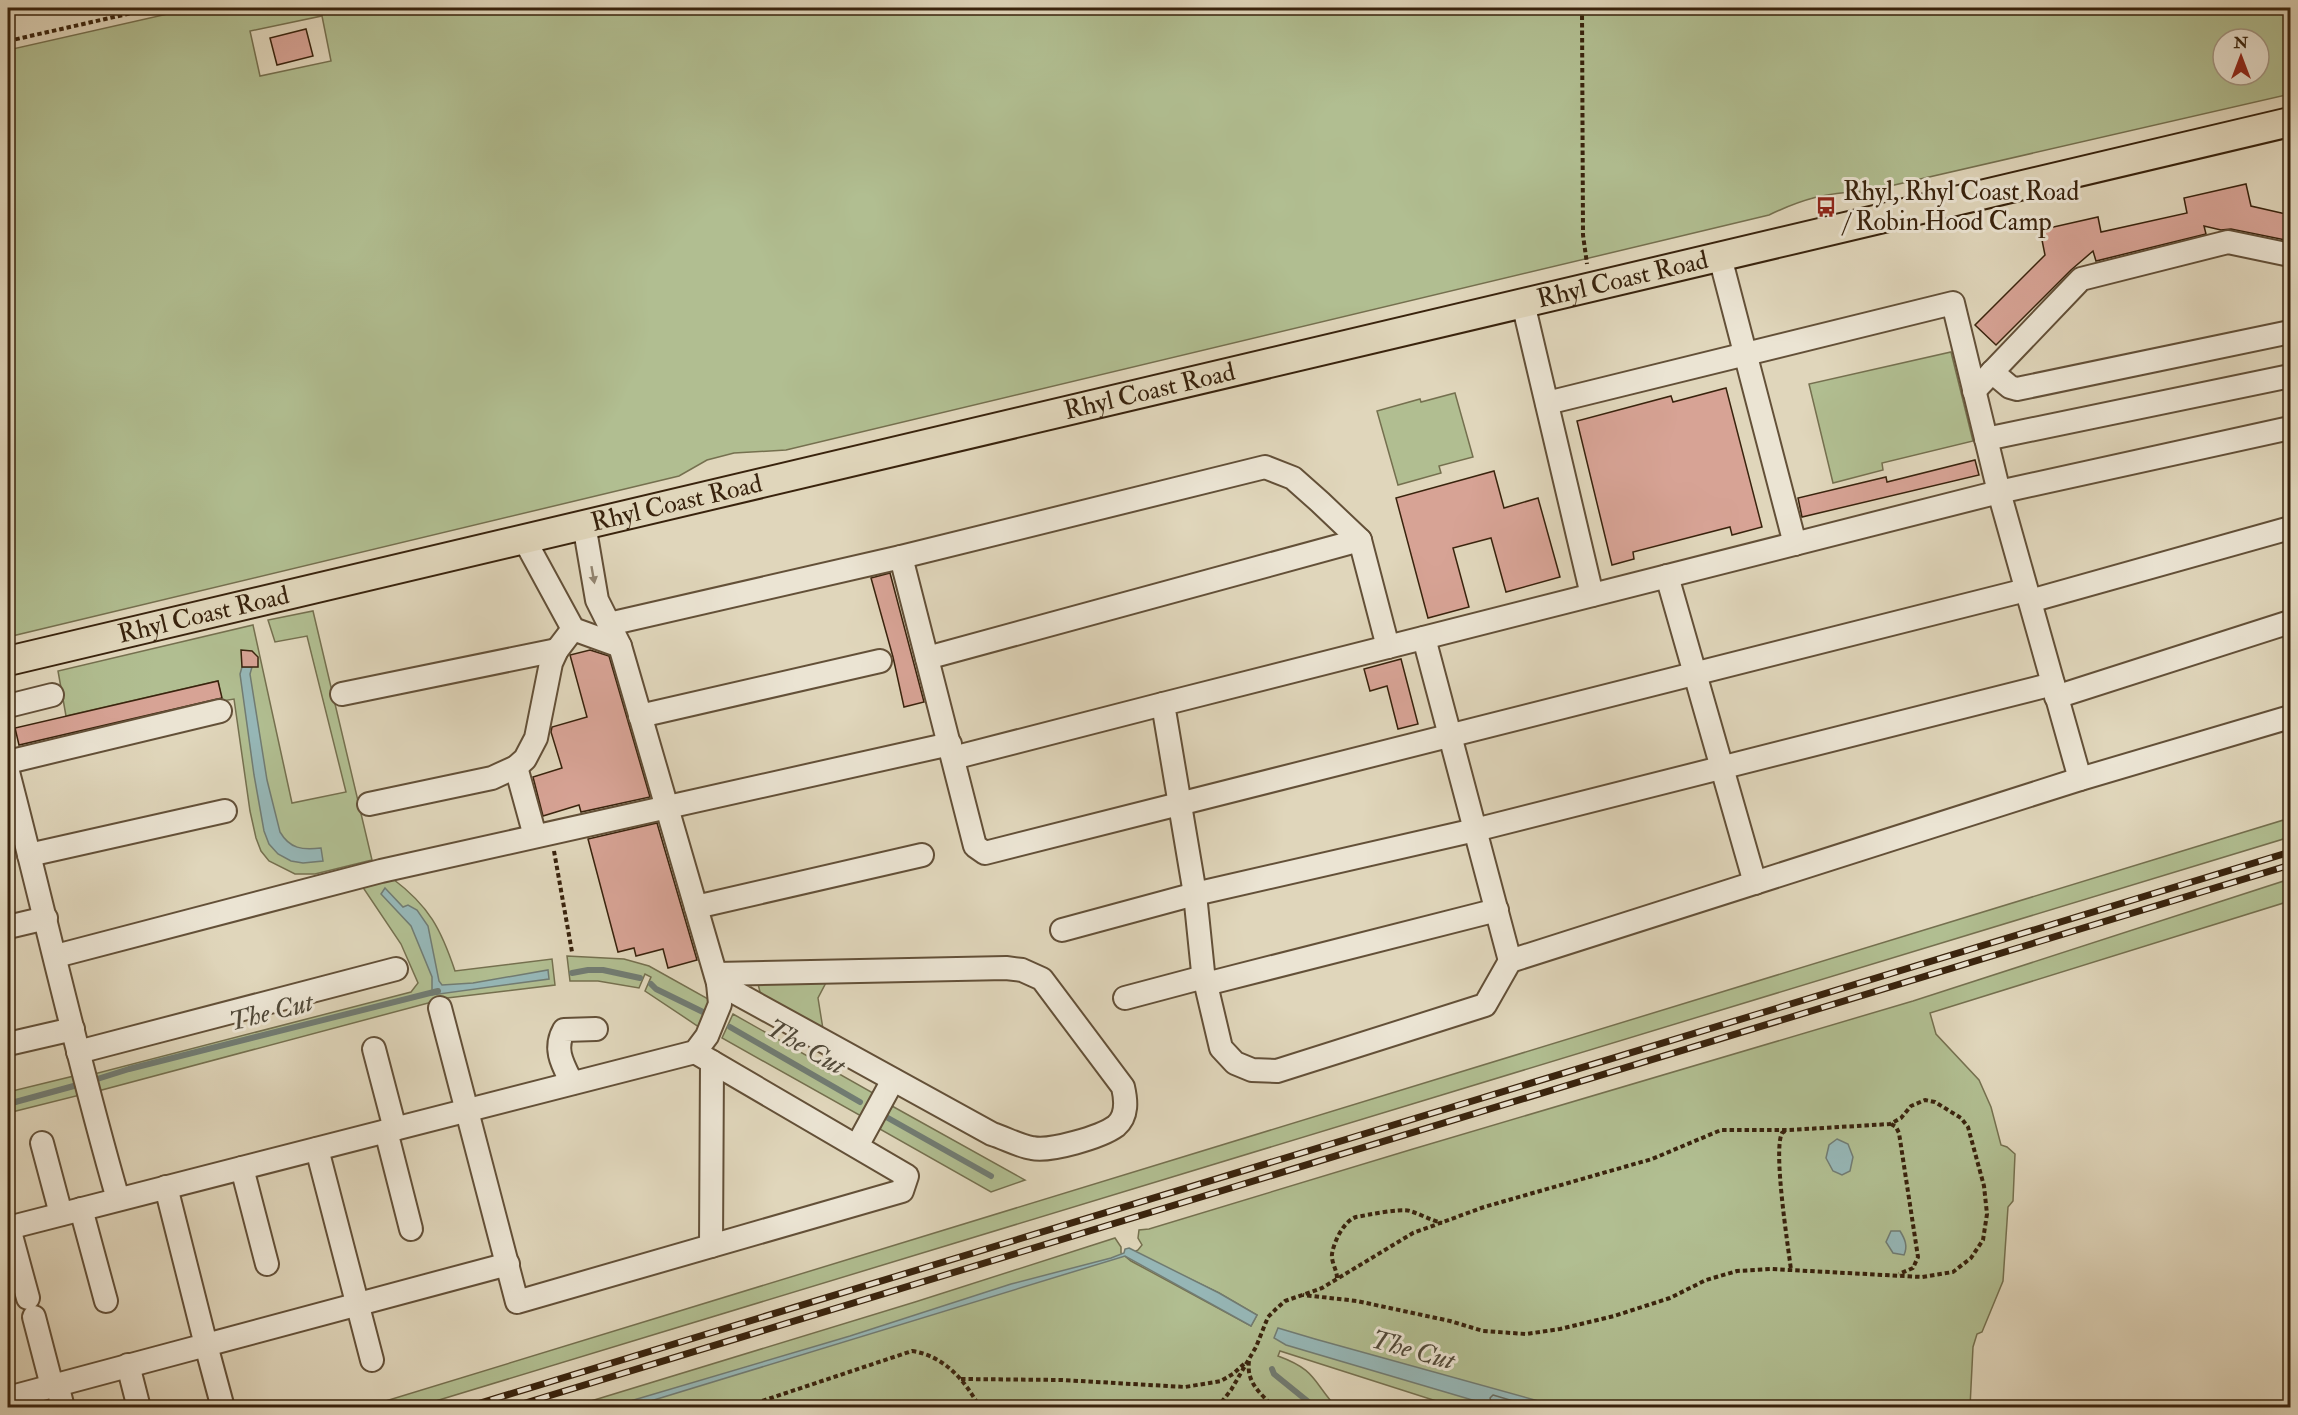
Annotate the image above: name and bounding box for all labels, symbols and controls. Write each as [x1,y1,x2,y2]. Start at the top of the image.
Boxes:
north arrow [2211,27,2271,87]
text: N [2233,33,2249,53]
place label: Rhyl, Rhyl Coast Road / Robin Hood Camp [1841,176,2080,239]
bus stop icon: Rhyl, Rhyl Coast Road / Robin Hood Camp [1814,195,1838,219]
street label: Rhyl Coast Road [1534,244,1712,315]
street label: Rhyl Coast Road [1061,356,1239,427]
street label: Rhyl Coast Road [588,467,766,539]
one-way arrow [589,566,598,585]
street label: Rhyl Coast Road [115,579,293,650]
water label: The Cut [226,985,318,1038]
water label: The Cut [761,1011,852,1083]
water label: The Cut [1367,1322,1460,1378]

